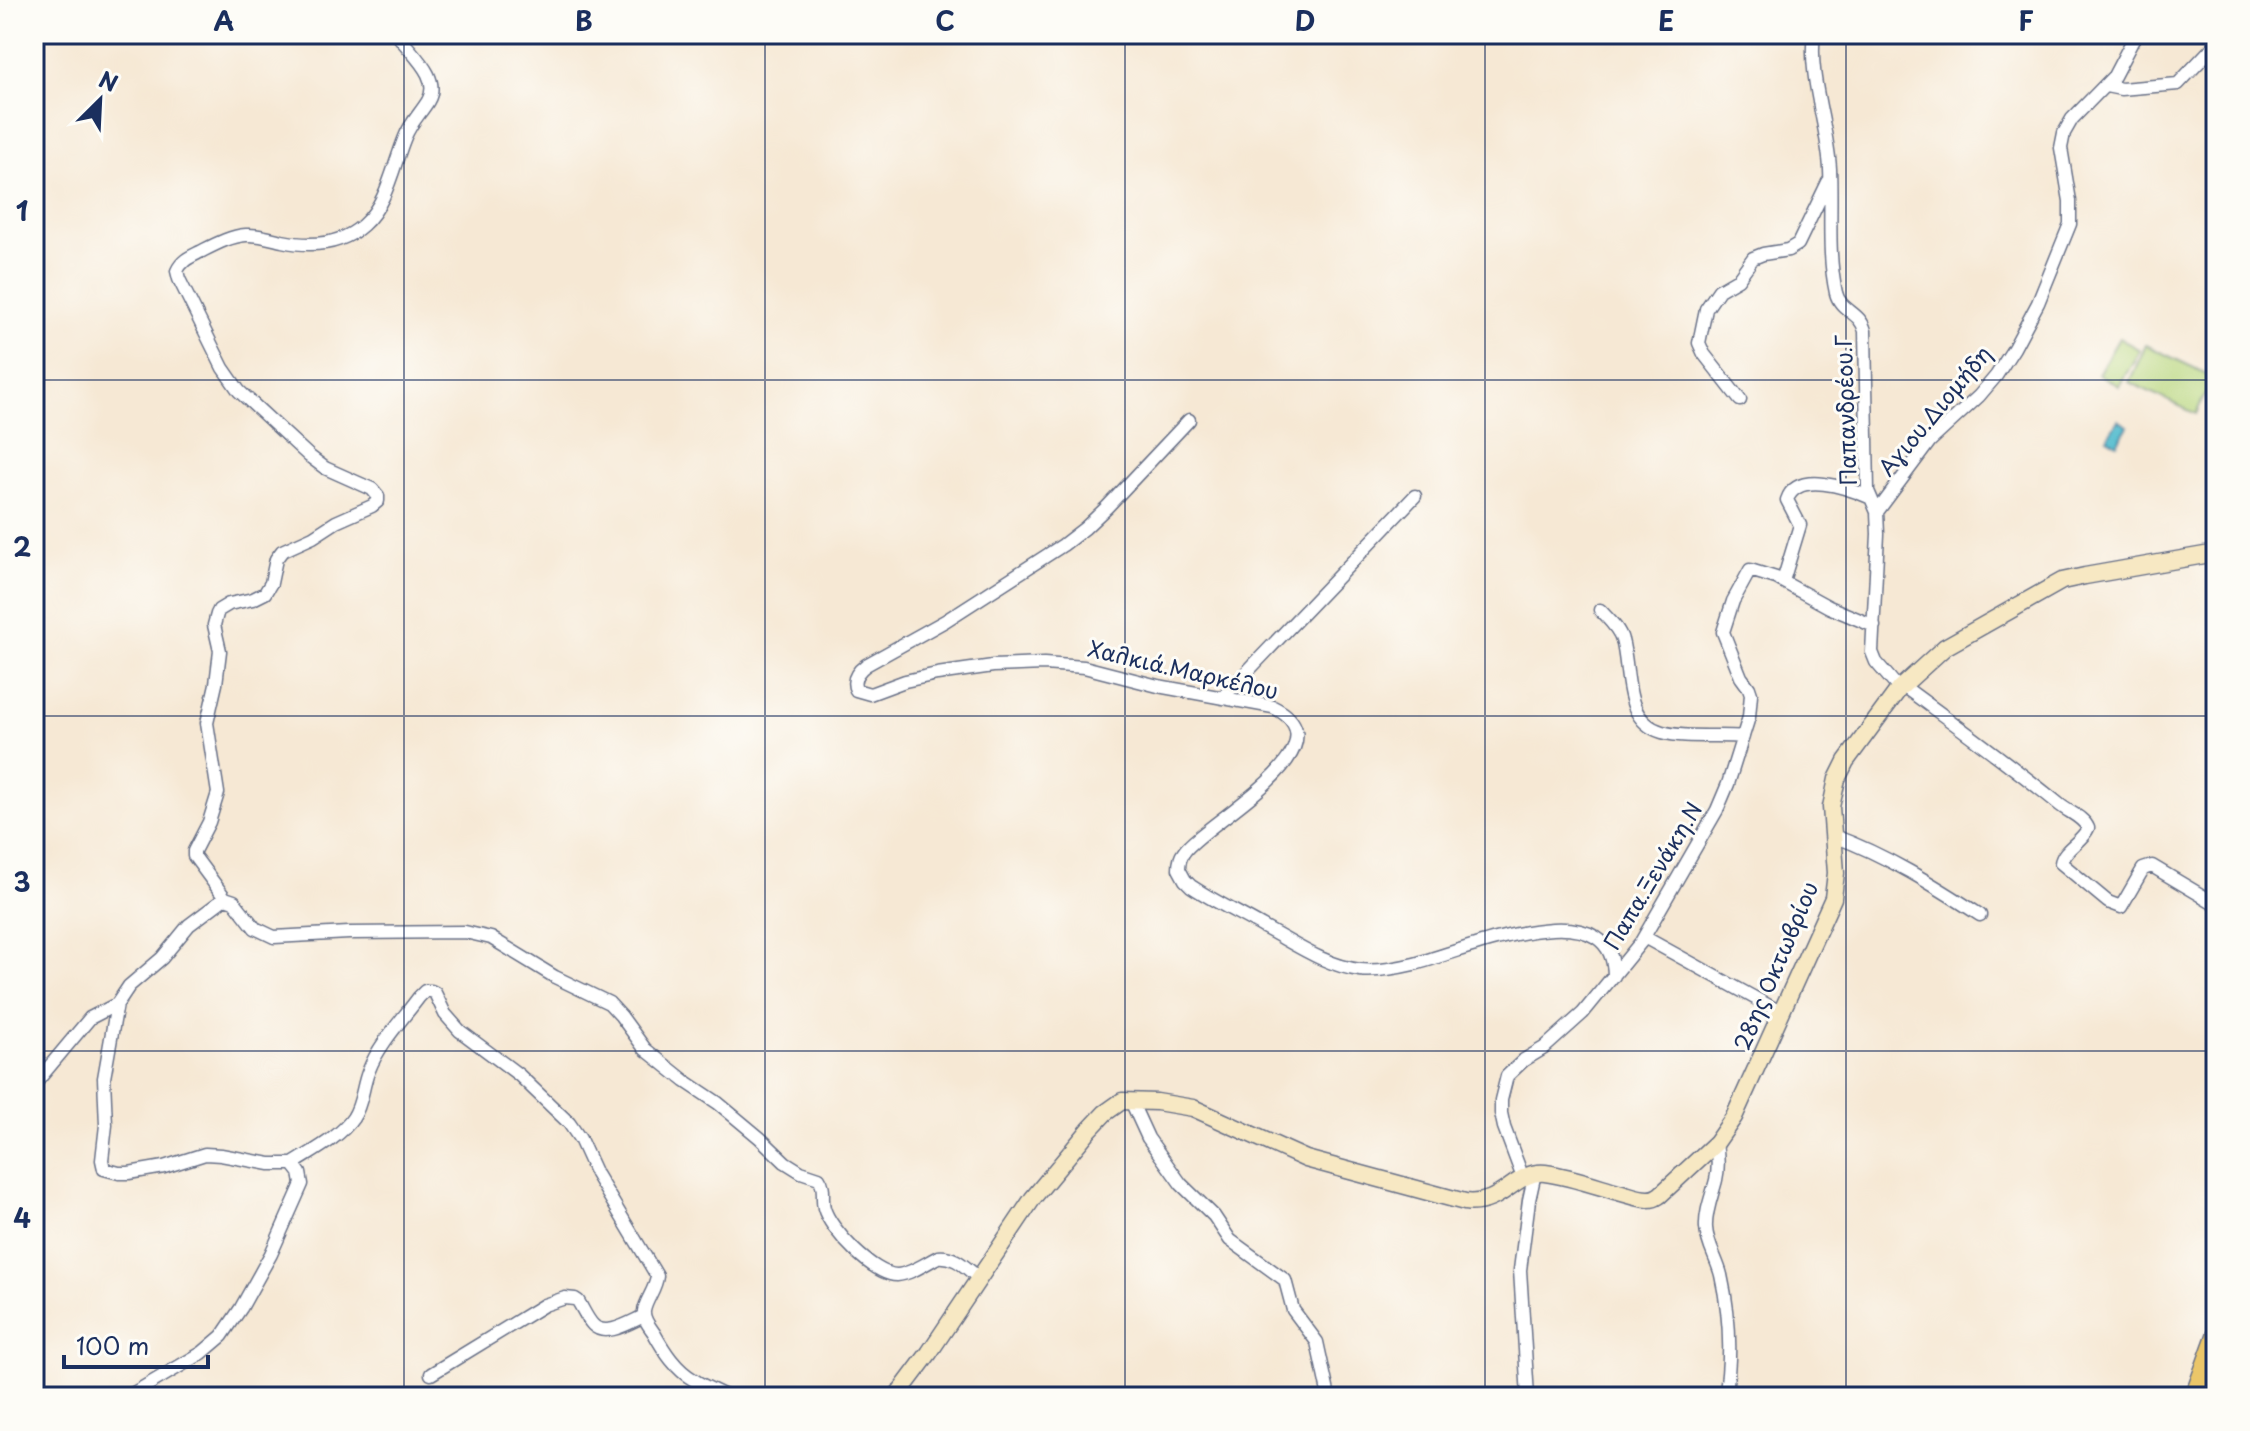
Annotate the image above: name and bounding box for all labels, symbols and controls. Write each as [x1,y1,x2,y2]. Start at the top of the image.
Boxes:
text: A [214,1,234,40]
text: B [575,1,593,40]
text: C [935,1,955,40]
text: D [1295,1,1315,40]
text: E [1658,1,1674,40]
text: F [2018,1,2034,40]
north arrow [60,60,140,140]
text: N [94,62,123,99]
text: 1 [16,191,28,230]
street label: Παπανδρέου.Γ [1825,333,1864,486]
street label: Αγιου.Διομήδη [1869,338,1998,482]
text: 2 [13,527,31,566]
street label: Χαλκιά.Μαρκέλου [1085,631,1282,707]
street label: Παπα.Ξενάκη.Ν [1595,795,1709,955]
text: 3 [13,862,31,901]
street label: 28ης Οκτωβρίου [1724,876,1825,1055]
text: 4 [13,1198,31,1237]
scale bar [64,1319,208,1369]
text: 100 m [76,1327,149,1363]

